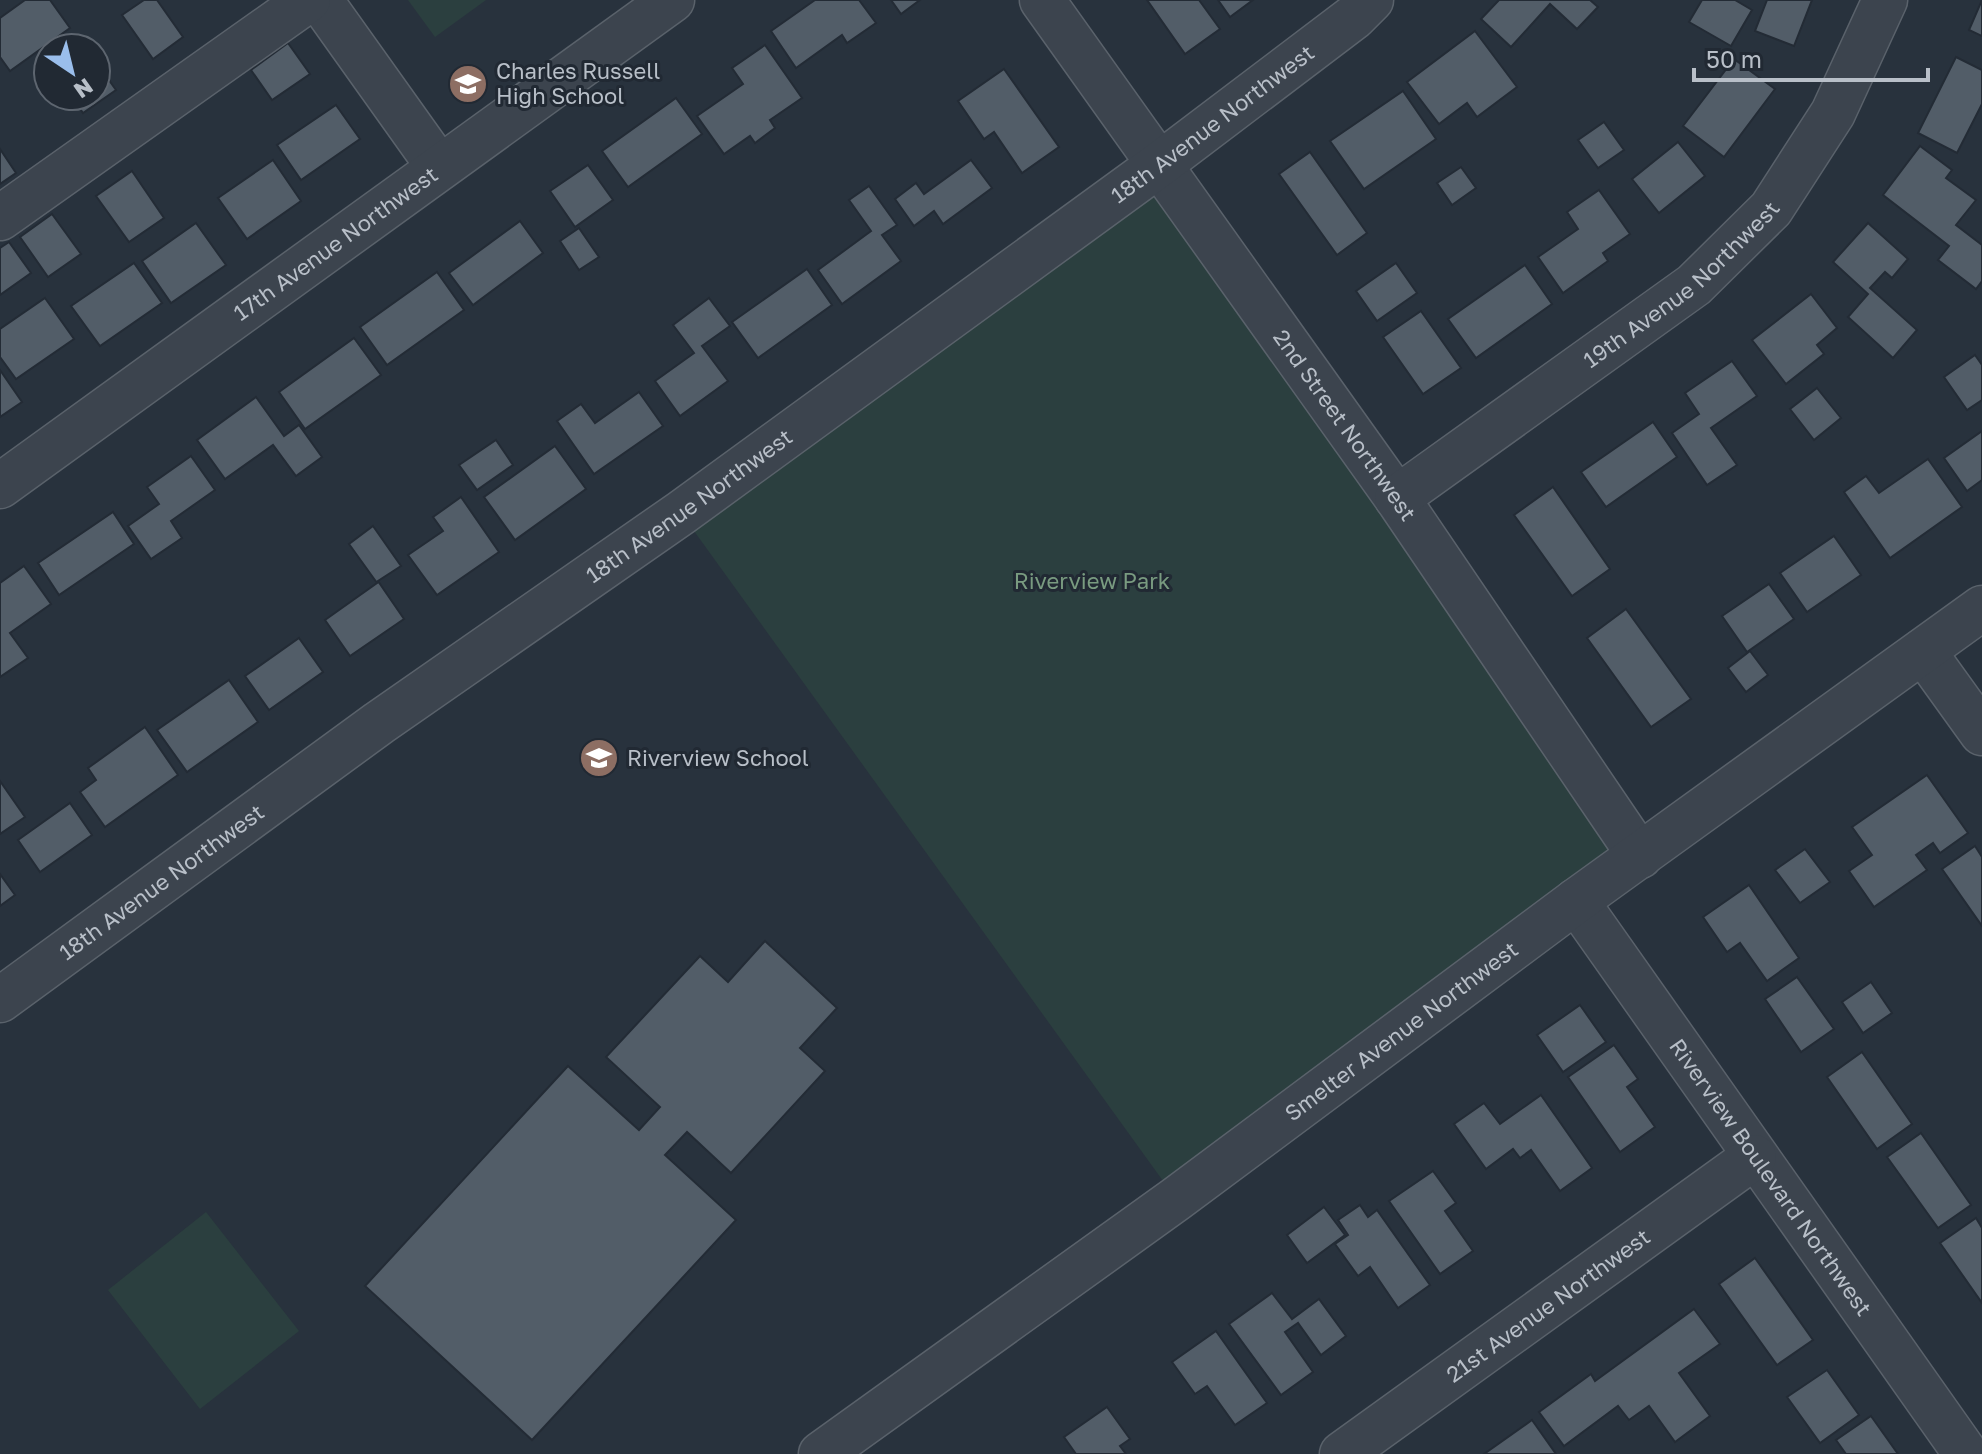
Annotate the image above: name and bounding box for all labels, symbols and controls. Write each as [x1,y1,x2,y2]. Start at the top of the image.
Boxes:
north arrow [32,32,112,112]
scale bar [1694,32,1928,82]
street label: 18th Avenue Northwest [1105,38,1319,208]
text: 50 m [1706,44,1762,73]
place label: Charles Russell High School [496,57,660,109]
school or university icon: Charles Russell High School [447,63,489,105]
text: N [69,73,98,105]
street label: 17th Avenue Northwest [228,160,442,326]
street label: 19th Avenue Northwest [1578,197,1785,373]
street label: 2nd Street Northwest [1268,324,1422,526]
street label: 18th Avenue Northwest [580,423,797,588]
park label: Riverview Park [1014,567,1170,594]
school or university icon: Riverview School [578,737,620,779]
place label: Riverview School [627,744,809,771]
street label: 18th Avenue Northwest [53,798,269,965]
street label: Smelter Avenue Northwest [1279,935,1523,1126]
street label: Riverview Boulevard Northwest [1664,1033,1878,1321]
street label: 21st Avenue Northwest [1441,1223,1655,1388]

